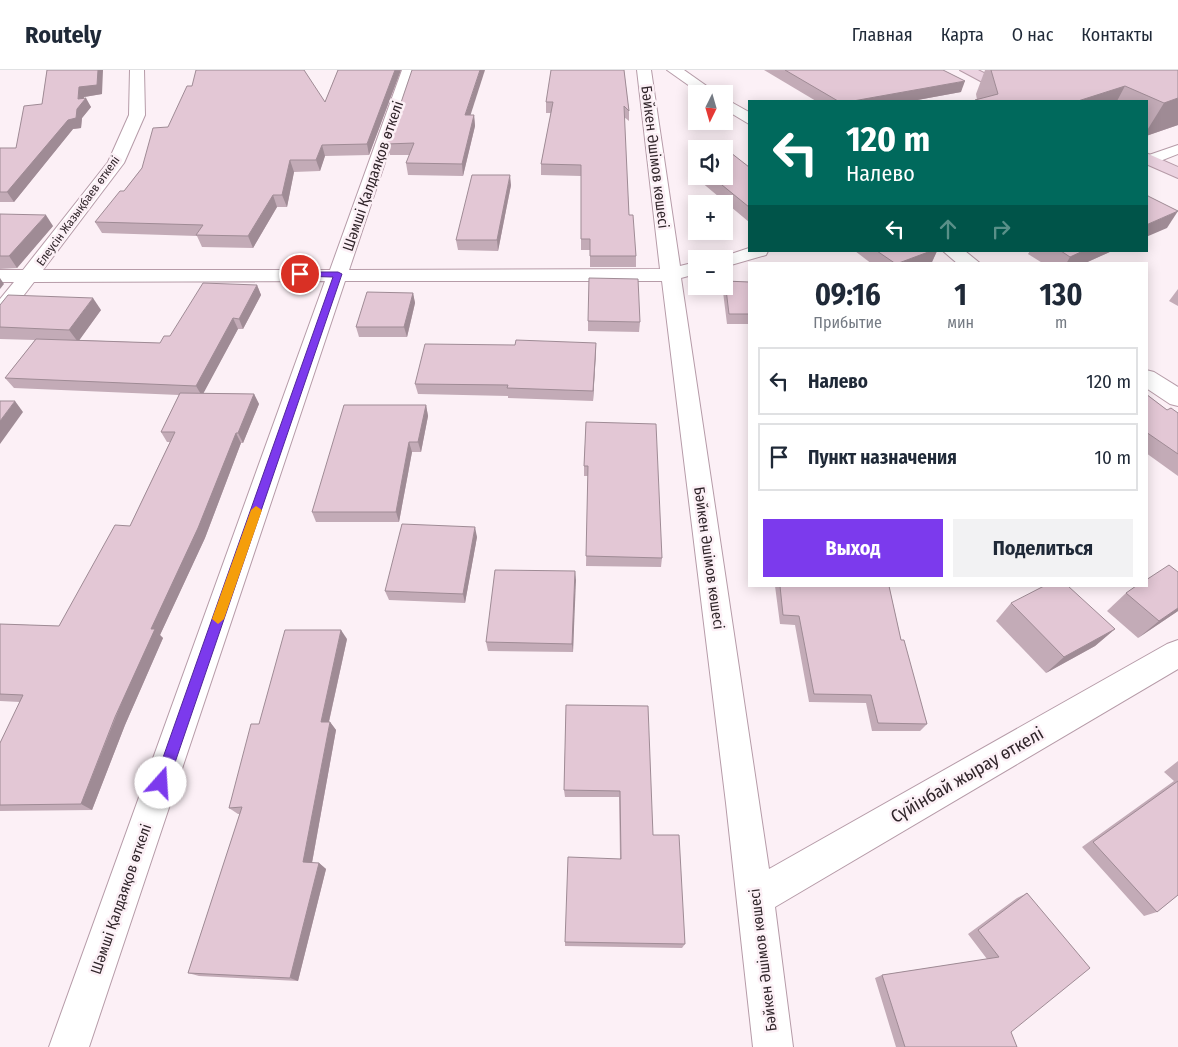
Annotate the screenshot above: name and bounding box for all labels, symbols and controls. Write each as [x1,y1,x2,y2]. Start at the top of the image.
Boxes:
text: Routely [25,21,101,49]
text: Главная [852,24,913,46]
text: Карта [941,24,984,46]
text: О нас [1012,24,1053,46]
text: Контакты [1081,24,1153,46]
street label: Бәйкен Әшімов көшесі [637,85,673,229]
north arrow [688,85,732,130]
map controls [688,85,733,295]
street label: Шәмші Қалдаяқов өткелі [339,99,407,253]
text: 120 m [846,118,930,160]
icon: left [763,120,828,185]
button: sound [688,140,733,185]
street label: Елеусін Жазықбаев өткелі [33,153,123,269]
text: Налево [846,160,915,187]
button: + [688,195,733,240]
icon: left [881,215,909,243]
icon: ahead [934,215,962,243]
icon: right [987,215,1015,243]
button: − [688,250,733,295]
pin [279,253,321,295]
icon: arrive [286,260,314,288]
text: 09:16 [815,277,881,313]
text: 1 [954,277,967,313]
text: 130 [1039,277,1083,313]
text: Прибытие [813,313,882,332]
text: мин [947,313,974,332]
text: m [1055,313,1067,332]
icon: left [765,367,793,395]
text: Налево [808,370,868,393]
text: 120 m [1086,370,1131,393]
icon: arrive [765,443,793,471]
text: Пункт назначения [808,446,957,469]
text: 10 m [1095,446,1131,469]
street label: Бәйкен Әшімов көшесі [690,486,728,630]
button: Выход [763,519,943,577]
button: Поделиться [953,519,1133,577]
street label: Сүйінбай жырау өткелі [887,722,1047,828]
position arrow [134,756,186,808]
street label: Шәмші Қалдаяқов өткелі [87,822,155,976]
street label: Бәйкен Әшімов көшесі [745,888,781,1032]

